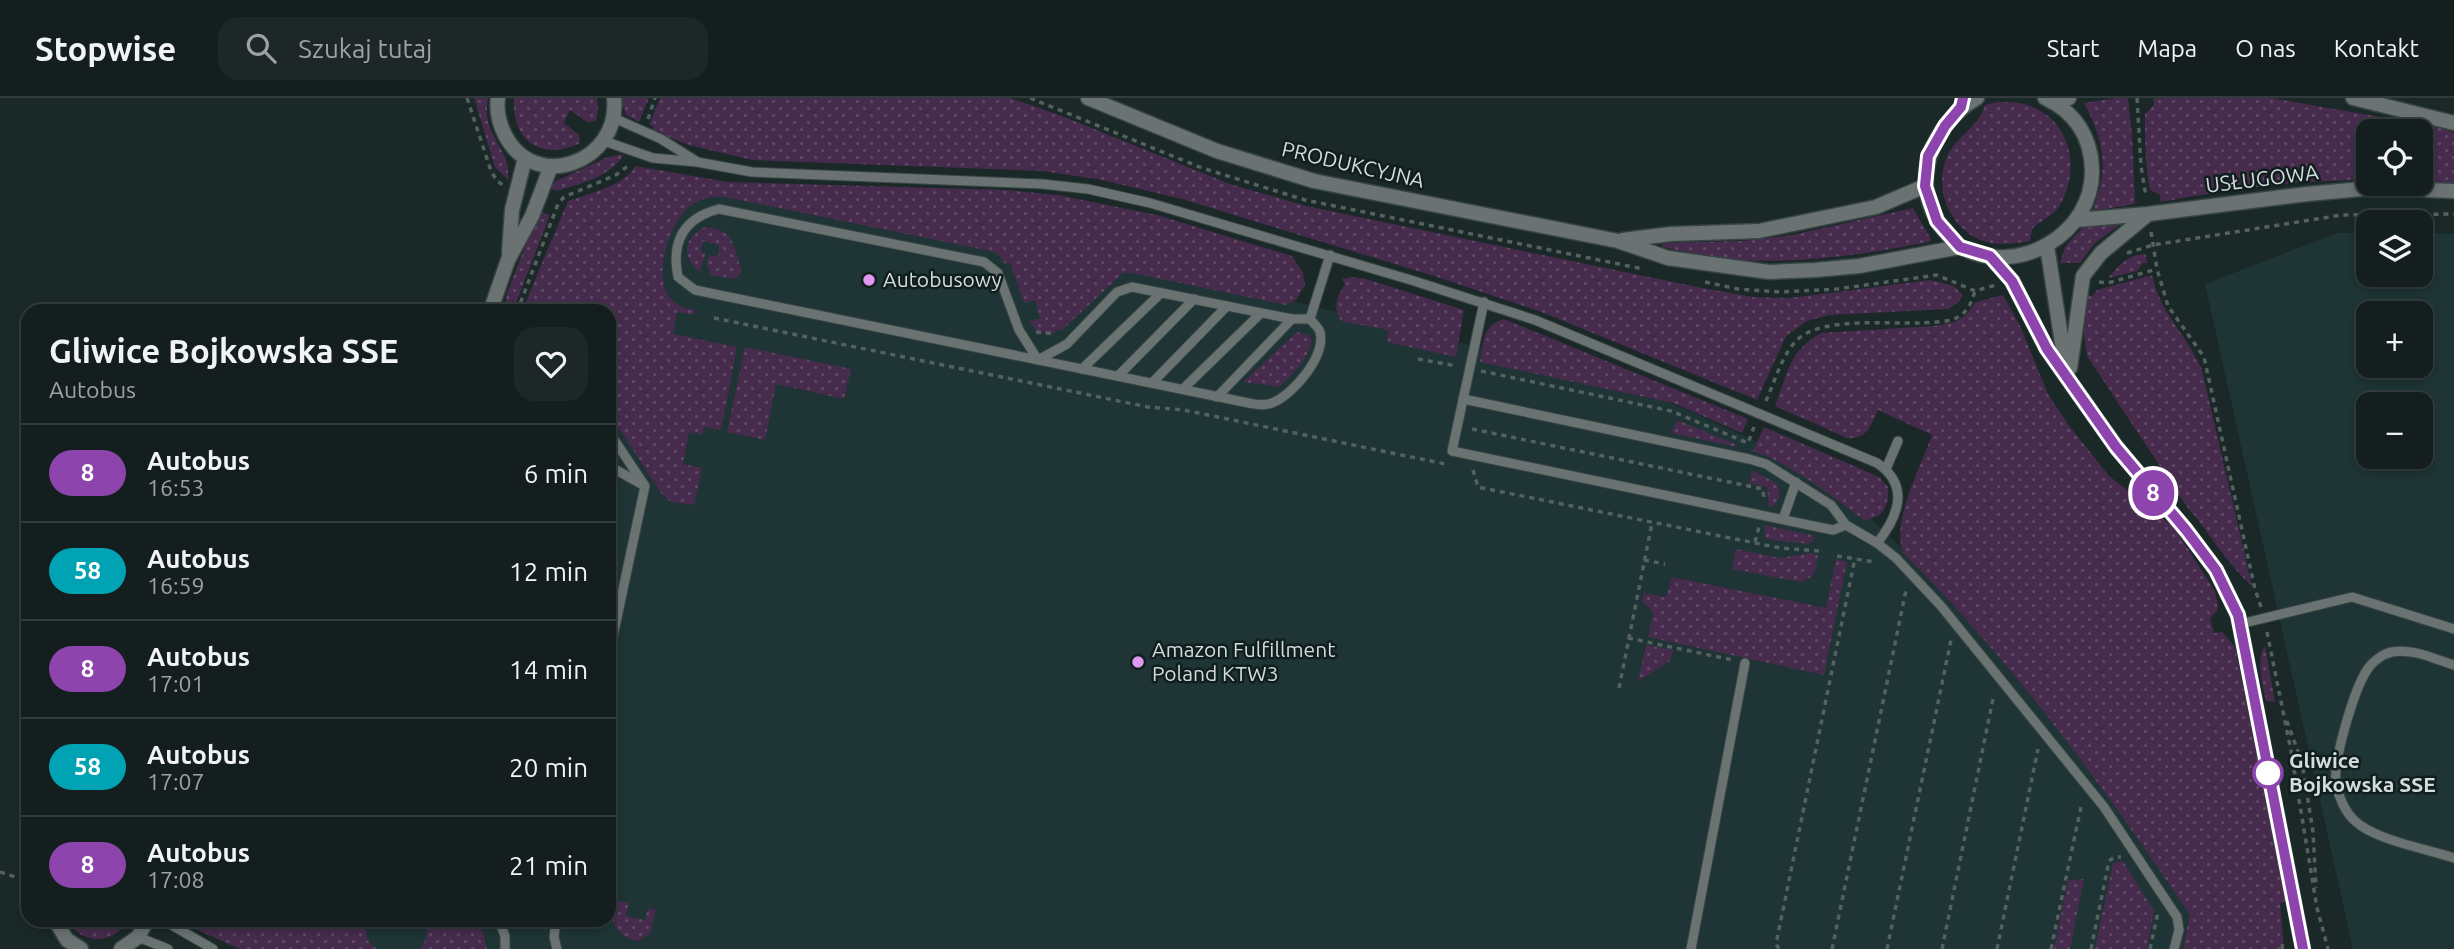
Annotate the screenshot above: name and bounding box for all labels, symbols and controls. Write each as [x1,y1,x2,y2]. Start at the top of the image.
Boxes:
search box [218,17,708,80]
icon: search [242,29,280,67]
text: Stopwise [35,30,176,67]
text: Szukaj tutaj [298,34,432,63]
text: Start [2047,35,2100,62]
text: Mapa [2138,35,2197,62]
text: O nas [2235,35,2296,62]
text: Kontakt [2334,35,2419,62]
map controls [2356,119,2433,469]
button: locate [2356,119,2433,196]
street label: PRODUKCYJNA [1280,136,1427,192]
street label: USŁUGOWA [2204,159,2320,197]
button: layers [2356,210,2433,287]
place label: Autobusowy [883,267,1002,291]
marker: Autobusowy [861,272,877,288]
button: + [2356,301,2433,378]
button: heart [514,327,588,401]
text: Gliwice Bojkowska SSE [49,332,399,369]
text: Autobus [49,377,136,402]
button: − [2356,392,2433,469]
text: Autobus [147,446,250,475]
text: 8 [81,459,94,486]
text: 6 min [524,459,588,488]
line badge: 8 [2130,470,2176,516]
text: 16:53 [147,475,205,500]
text: 8 [2146,479,2160,506]
text: Autobus [147,544,250,573]
text: 58 [74,557,101,584]
text: 12 min [509,557,588,586]
text: 16:59 [147,573,205,598]
place label: Amazon Fulfillment Poland KTW3 [1152,637,1335,685]
text: Autobus [147,642,250,671]
marker: Amazon Fulfillment Poland KTW3 [1130,654,1146,670]
text: 8 [81,655,94,682]
text: 14 min [509,655,588,684]
text: 17:01 [147,671,205,696]
text: Autobus [147,740,250,769]
place label: Gliwice Bojkowska SSE [2289,748,2436,796]
text: 58 [74,753,101,780]
text: 20 min [509,753,588,782]
marker: Gliwice Bojkowska SSE [2253,758,2283,788]
text: 17:07 [147,769,205,794]
text: Autobus [147,838,250,867]
text: 8 [81,851,94,878]
text: 21 min [509,851,588,880]
text: 17:08 [147,867,205,892]

